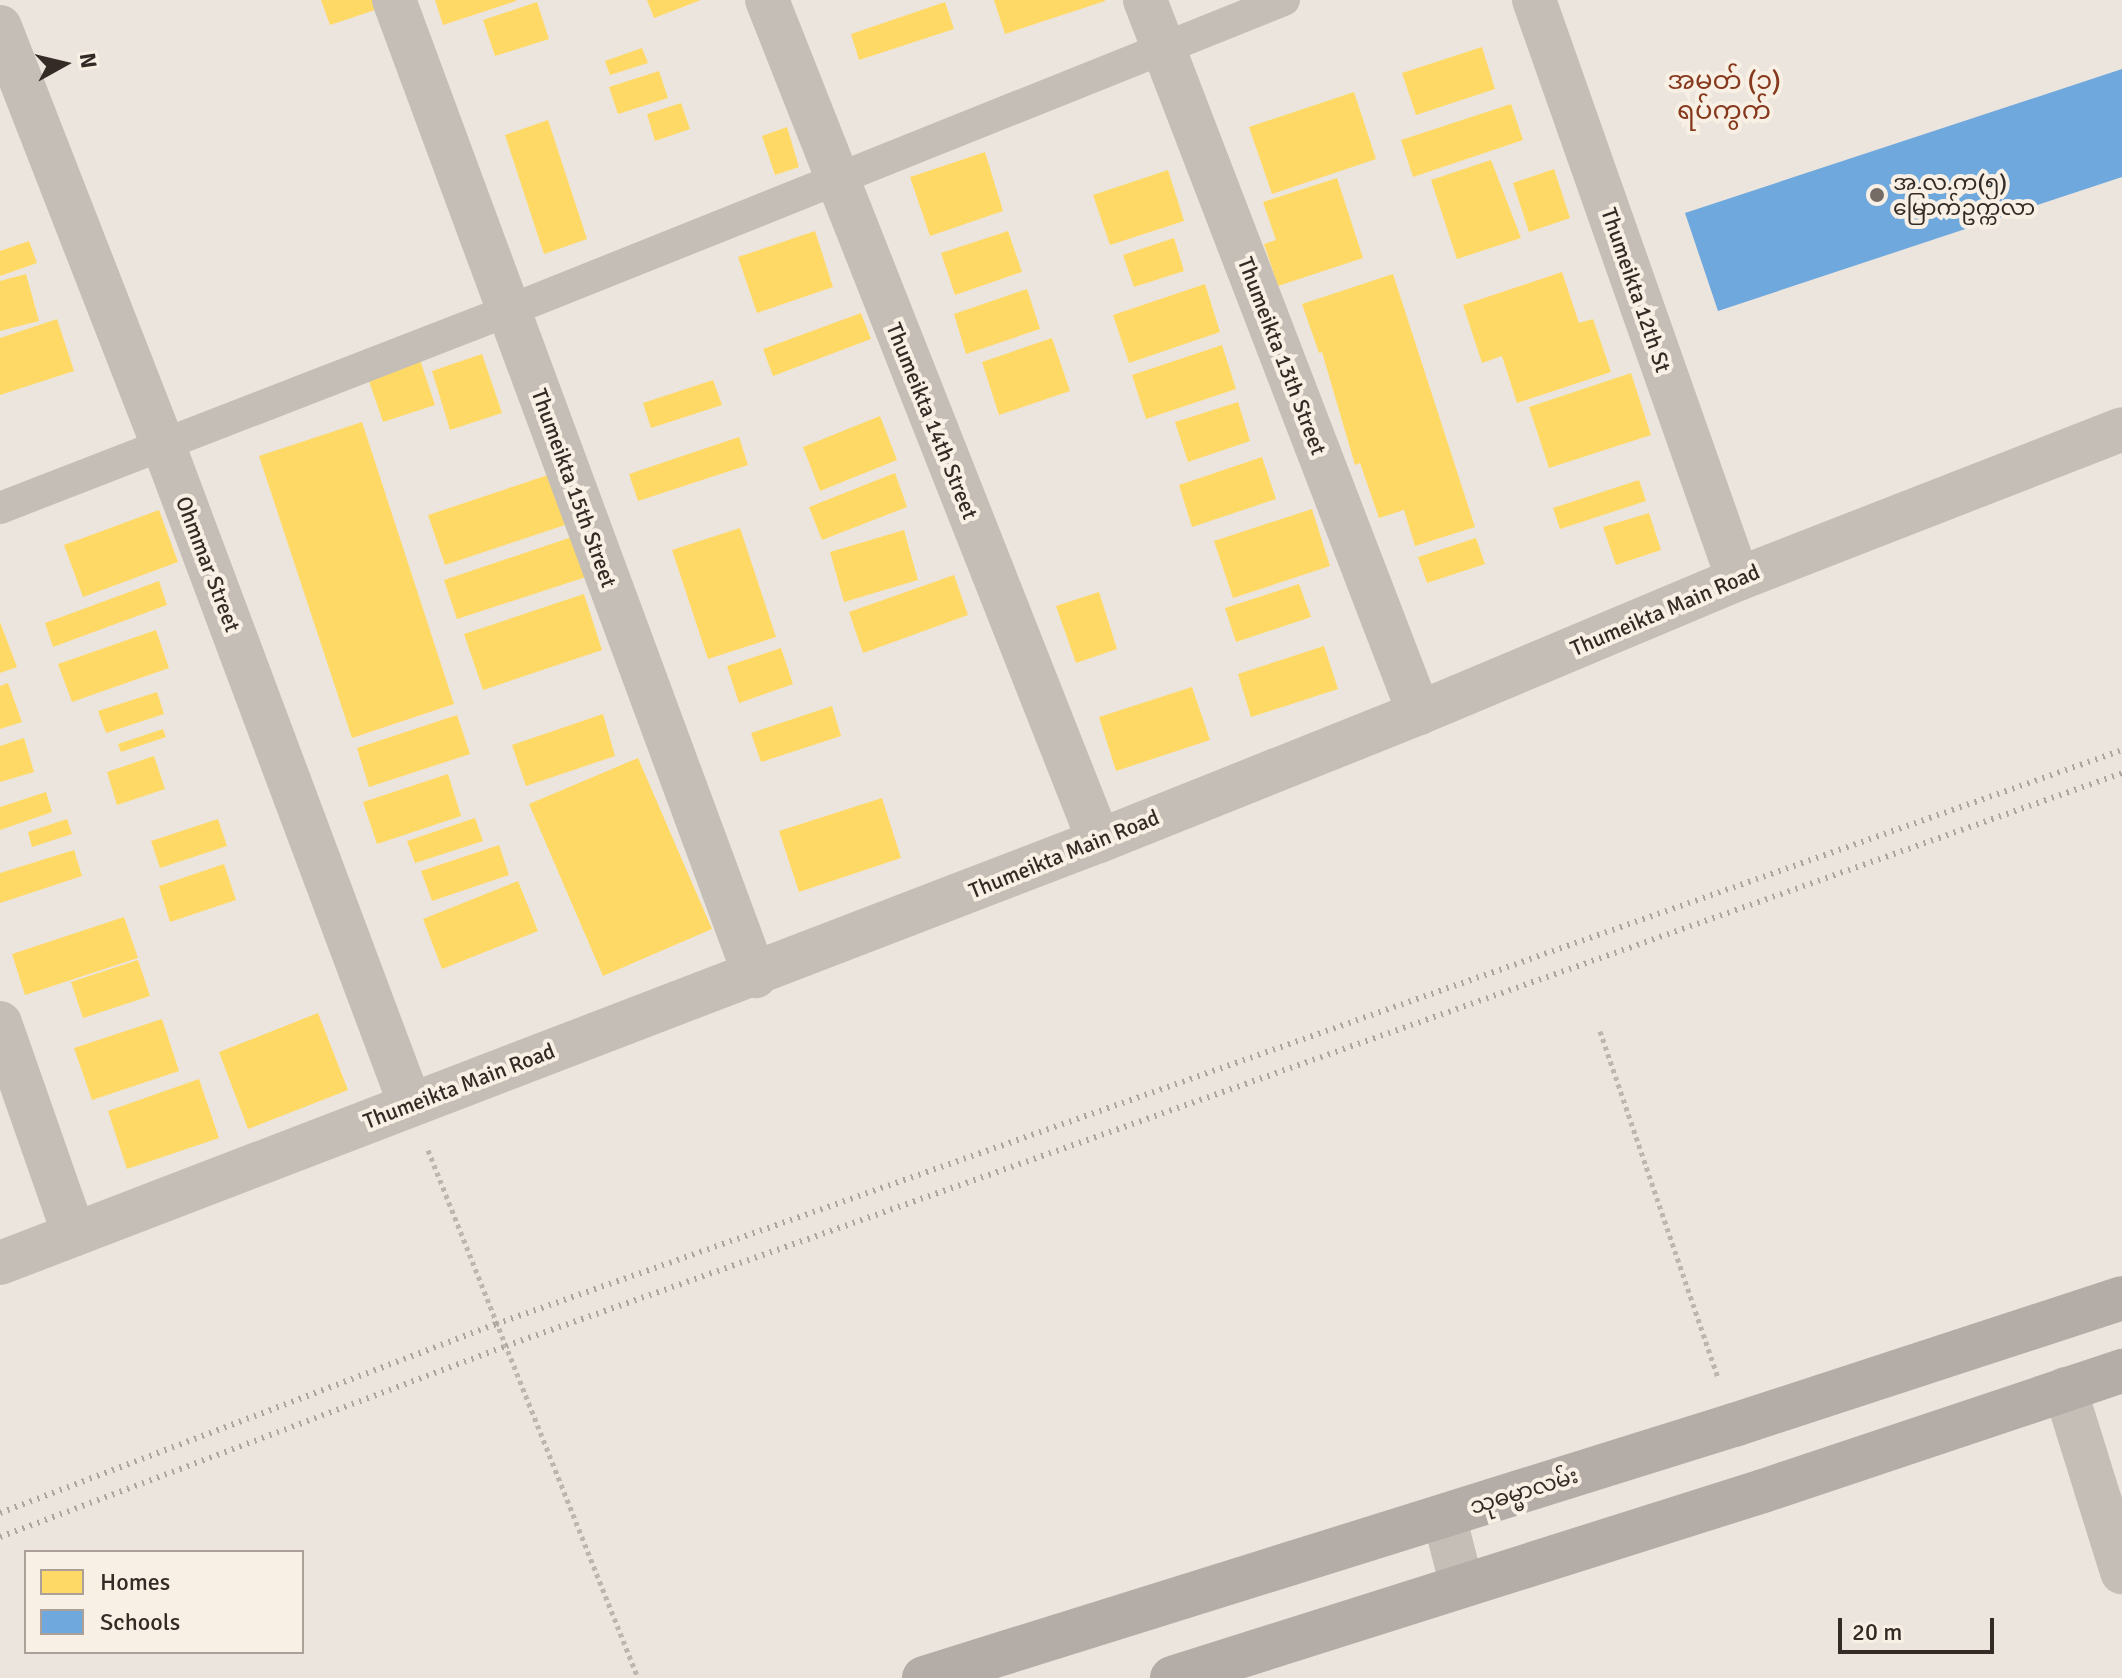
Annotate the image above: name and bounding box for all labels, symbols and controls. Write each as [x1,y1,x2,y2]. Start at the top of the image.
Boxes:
north arrow [24,24,104,104]
text: N [74,51,103,70]
district label: အမှတ် (၁) ရပ်ကွက် [1667,66,1781,128]
place label: အ.လ.က(၅) မြောက်ဥက္ကလာ [1893,169,2035,220]
marker: အ.လ.က(၅) မြောက်ဥက္ကလာ [1868,186,1886,204]
street label: Thumeikta 12th St [1595,204,1677,376]
street label: Thumeikta 13th Street [1232,253,1332,459]
street label: Thumeikta 14th Street [880,319,984,523]
street label: Thumeikta 15th Street [526,385,622,591]
street label: Ohmmar Street [170,493,246,635]
street label: Thumeikta Main Road [1566,558,1764,662]
street label: Thumeikta Main Road [965,804,1163,904]
street label: Thumeikta Main Road [360,1037,558,1135]
street label: သုဓမ္မာလမ်း [1467,1462,1581,1520]
legend [24,1550,304,1654]
text: Homes [100,1567,170,1597]
scale bar [1842,1602,1998,1652]
text: Schools [100,1607,180,1637]
text: 20 m [1852,1617,1902,1647]

